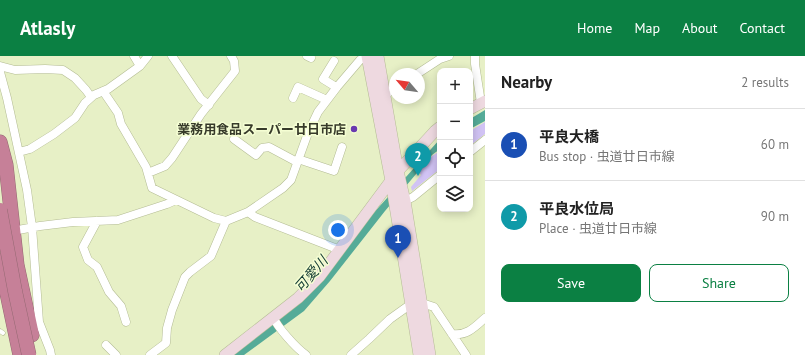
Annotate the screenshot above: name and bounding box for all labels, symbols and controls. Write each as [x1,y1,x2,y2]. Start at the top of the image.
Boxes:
text: Atlasly [20,16,75,40]
text: Home [577,19,612,37]
text: Map [634,19,660,37]
text: About [682,19,718,37]
text: Contact [740,19,785,37]
north arrow [389,68,425,104]
map controls [437,68,473,212]
button: + [437,68,473,104]
text: Nearby [501,71,552,93]
text: 2 results [741,74,789,91]
button: − [437,104,473,140]
place label: 業務用食品スーパー廿日市店 [177,121,346,138]
marker: 業務用食品スーパー廿日市店 [349,124,359,134]
text: 平良大橋 [539,127,599,146]
text: 1 [510,136,518,153]
text: 60 m [761,136,789,153]
button: locate [437,140,473,176]
pin: 2 [405,143,431,176]
text: Bus stop · 虫道廿日市線 [539,148,675,165]
button: layers [437,176,473,212]
text: 平良水位局 [539,199,614,218]
text: 2 [510,208,518,225]
text: 90 m [761,208,789,225]
your location [328,220,348,240]
text: Place · 虫道廿日市線 [539,220,657,237]
pin: 1 [385,225,411,258]
water label: 可愛川 [290,251,333,296]
button: Save [501,264,641,302]
button: Share [649,264,789,302]

